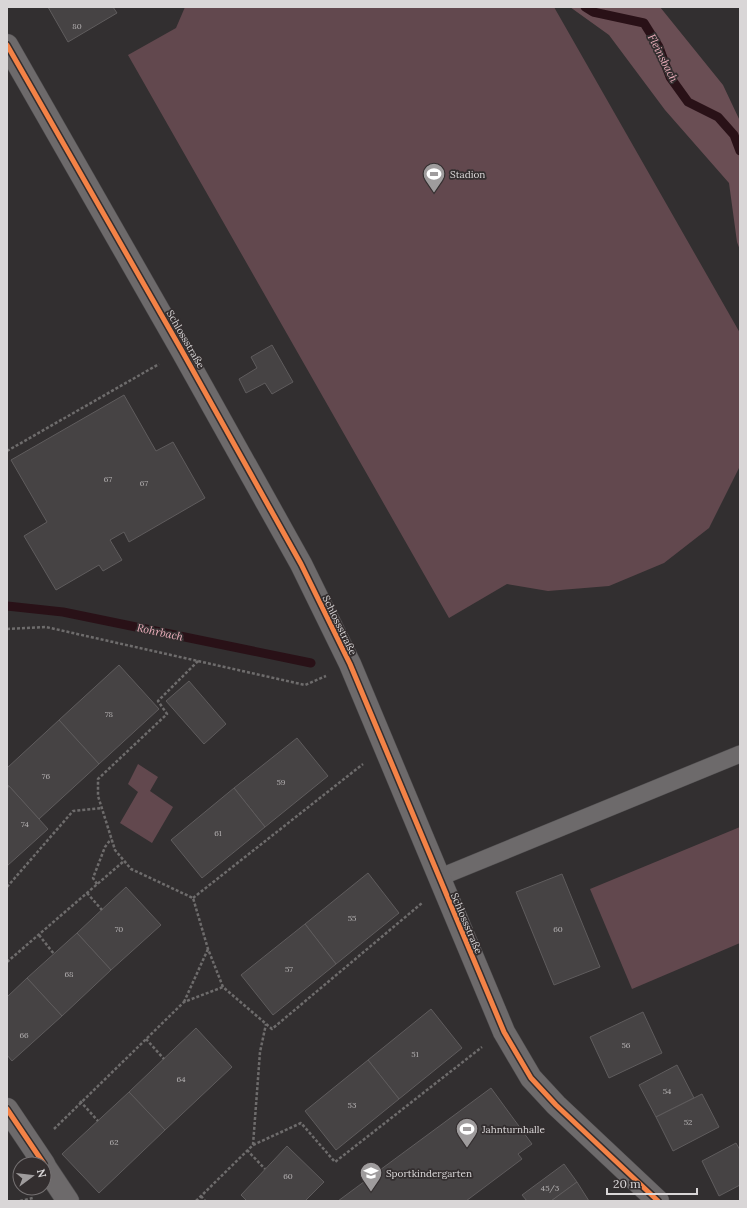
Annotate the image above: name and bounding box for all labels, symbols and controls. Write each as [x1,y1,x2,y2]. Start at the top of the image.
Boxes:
house number: 80 [72,21,82,31]
water label: Fleinsbach [645,31,681,85]
sports icon: Stadion [421,161,447,194]
place label: Stadion [450,168,485,181]
street label: Schlossstraße [164,308,208,371]
house number: 67 [104,474,112,484]
house number: 67 [140,478,148,488]
street label: Schlossstraße [319,593,360,658]
water label: Rohrbach [136,620,185,644]
house number: 78 [105,709,114,719]
house number: 76 [42,771,51,781]
house number: 59 [277,777,286,787]
house number: 74 [21,819,30,829]
house number: 61 [214,828,222,838]
street label: Schlossstraße [448,891,485,956]
house number: 55 [348,913,356,923]
house number: 70 [115,924,123,934]
house number: 60 [553,924,563,934]
house number: 57 [285,964,293,974]
house number: 68 [64,969,74,979]
house number: 66 [19,1030,29,1040]
house number: 56 [622,1040,631,1050]
house number: 51 [411,1049,419,1059]
house number: 64 [177,1074,186,1084]
house number: 54 [663,1086,672,1096]
house number: 53 [348,1100,357,1110]
sports icon: Jahnturnhalle [454,1116,480,1149]
house number: 52 [684,1117,692,1127]
place label: Jahnturnhalle [481,1123,546,1136]
house number: 62 [110,1137,118,1147]
north arrow [12,1156,52,1196]
school or university icon: Sportkindergarten [358,1160,384,1193]
text: N [34,1167,50,1180]
place label: Sportkindergarten [386,1167,472,1180]
scale bar [607,1170,697,1196]
house number: 60 [283,1171,293,1181]
text: 20 m [613,1176,641,1191]
house number: 45/3 [541,1183,560,1194]

